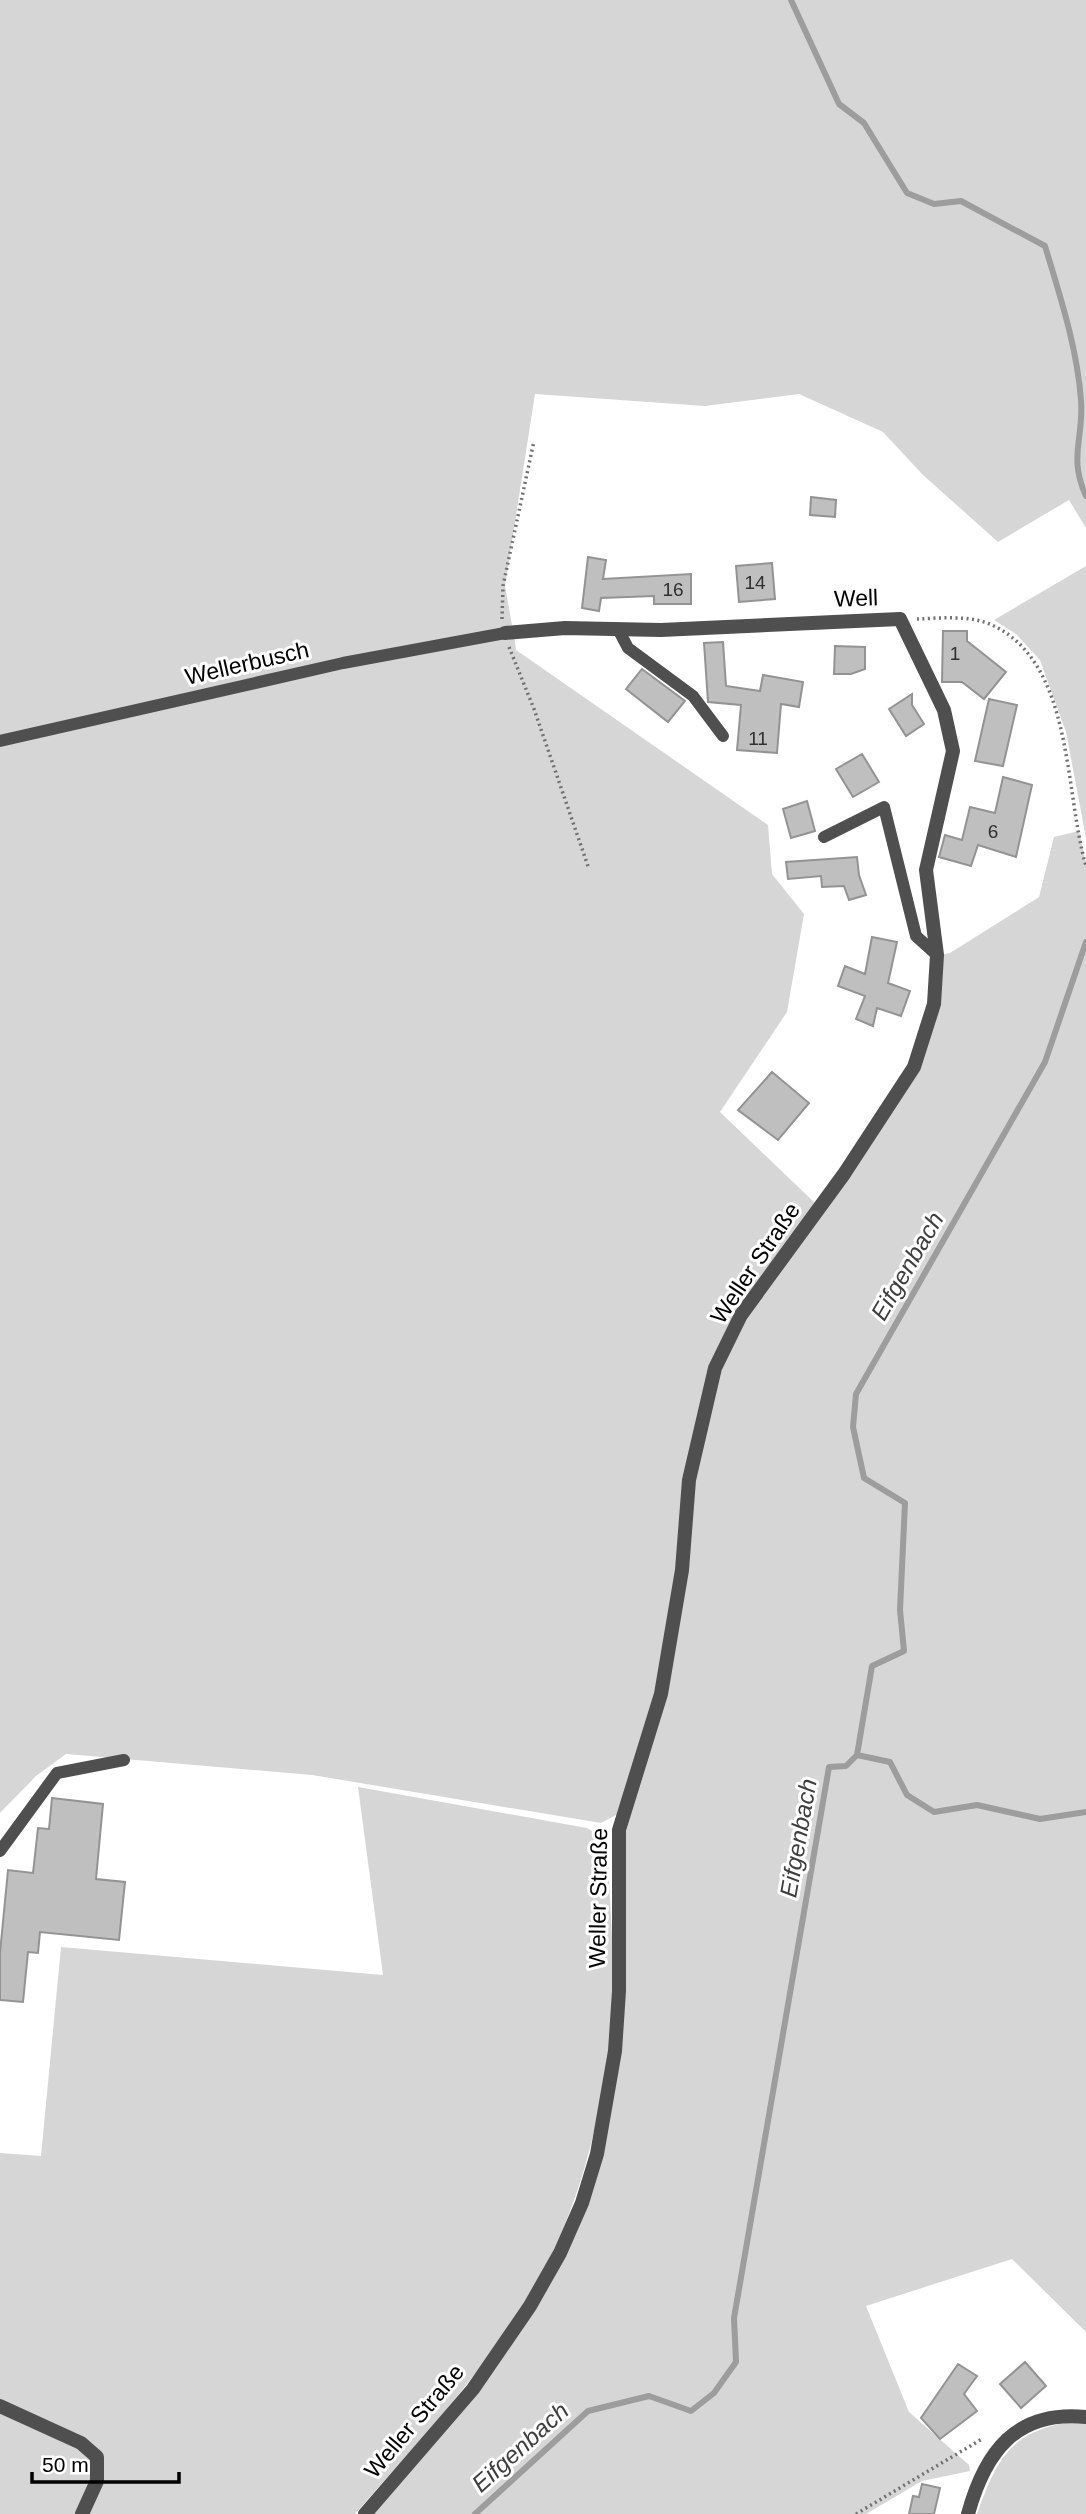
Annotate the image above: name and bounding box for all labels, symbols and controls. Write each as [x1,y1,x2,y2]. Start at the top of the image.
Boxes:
house number: 14 [744,572,766,593]
house number: 16 [662,579,684,600]
street label: Well [833,584,879,612]
street label: Wellerbusch [183,636,311,690]
house number: 1 [950,643,960,664]
house number: 11 [748,728,768,749]
house number: 6 [988,821,998,842]
street label: Weller Straße [705,1198,805,1328]
water label: Eifgenbach [865,1207,949,1325]
water label: Eifgenbach [774,1777,822,1899]
street label: Weller Straße [584,1828,612,1968]
street label: Weller Straße [359,2359,469,2483]
water label: Eifgenbach [466,2397,574,2497]
scale bar [32,2440,178,2484]
text: 50 m [42,2453,89,2476]

